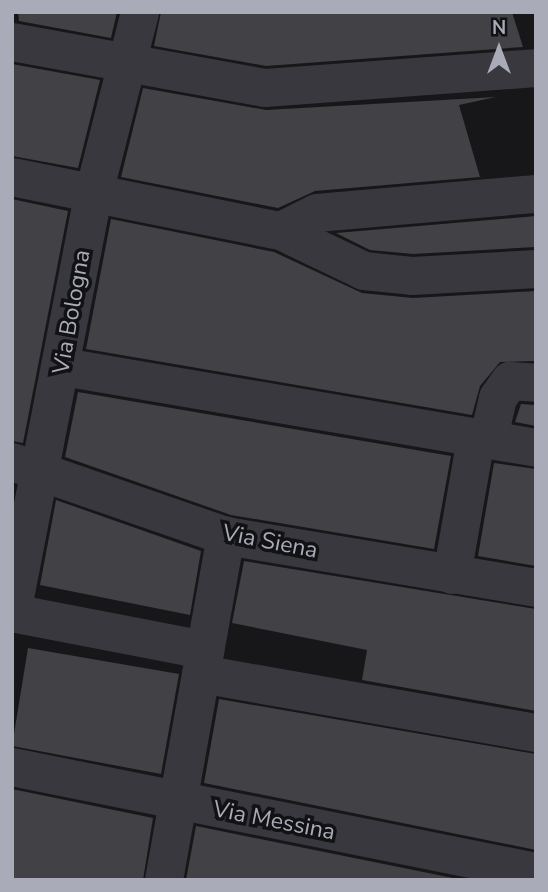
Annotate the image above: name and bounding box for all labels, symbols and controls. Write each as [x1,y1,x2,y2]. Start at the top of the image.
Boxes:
north arrow [464,14,534,84]
text: N [492,15,506,41]
street label: Via Bologna [47,248,97,376]
street label: Via Siena [220,519,320,565]
street label: Via Messina [211,796,337,846]

